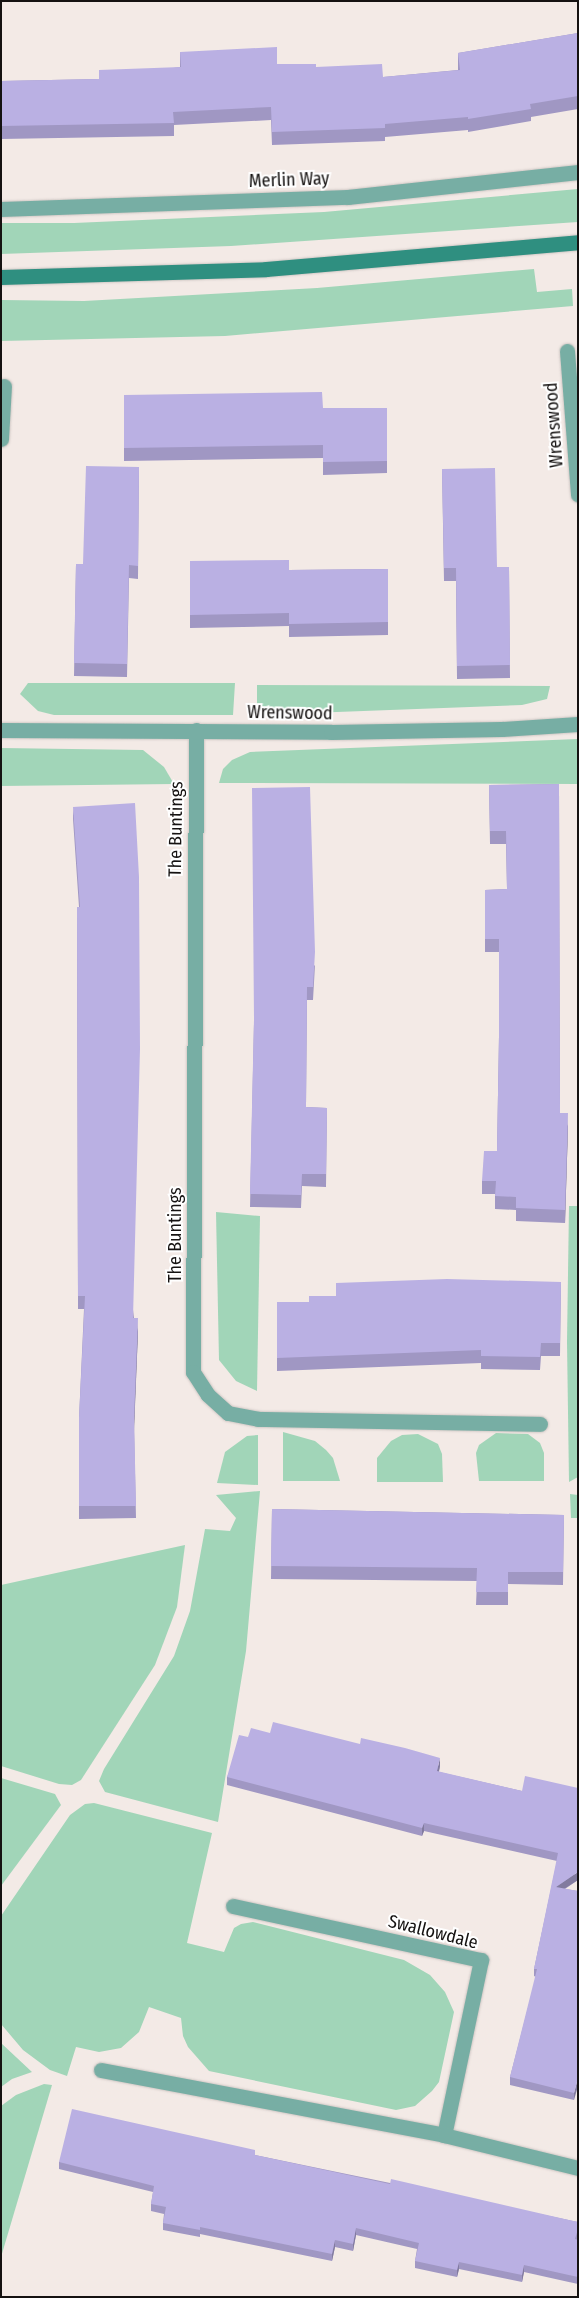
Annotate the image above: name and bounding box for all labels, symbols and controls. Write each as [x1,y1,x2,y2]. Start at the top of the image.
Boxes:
street label: Merlin Way [248,168,330,192]
street label: Wrenswood [540,382,568,468]
street label: Wrenswood [247,701,333,725]
street label: The Buntings [164,781,188,877]
street label: The Buntings [164,1187,186,1283]
street label: Swallowdale [386,1910,480,1954]

